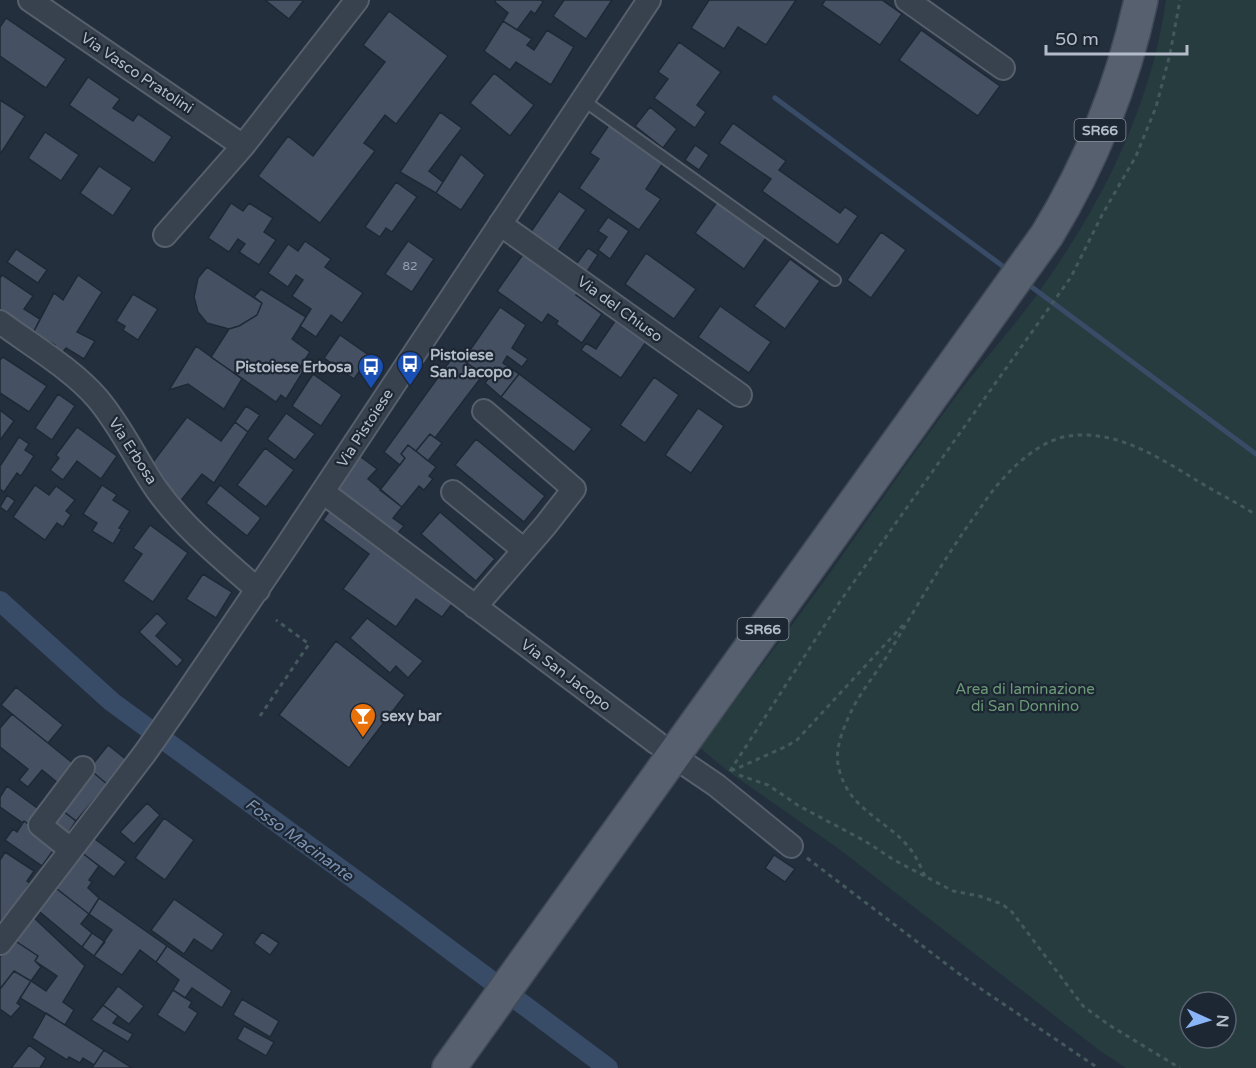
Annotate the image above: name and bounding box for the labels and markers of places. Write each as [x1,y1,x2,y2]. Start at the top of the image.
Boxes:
place label: Pistoiese San Jacopo [430,346,512,382]
bus stop icon: Pistoiese San Jacopo [395,349,425,387]
bus stop icon: Pistoiese Erbosa [356,352,386,390]
place label: Pistoiese Erbosa [235,358,352,376]
bar icon: sexy bar [348,701,378,739]
place label: sexy bar [382,707,442,726]

